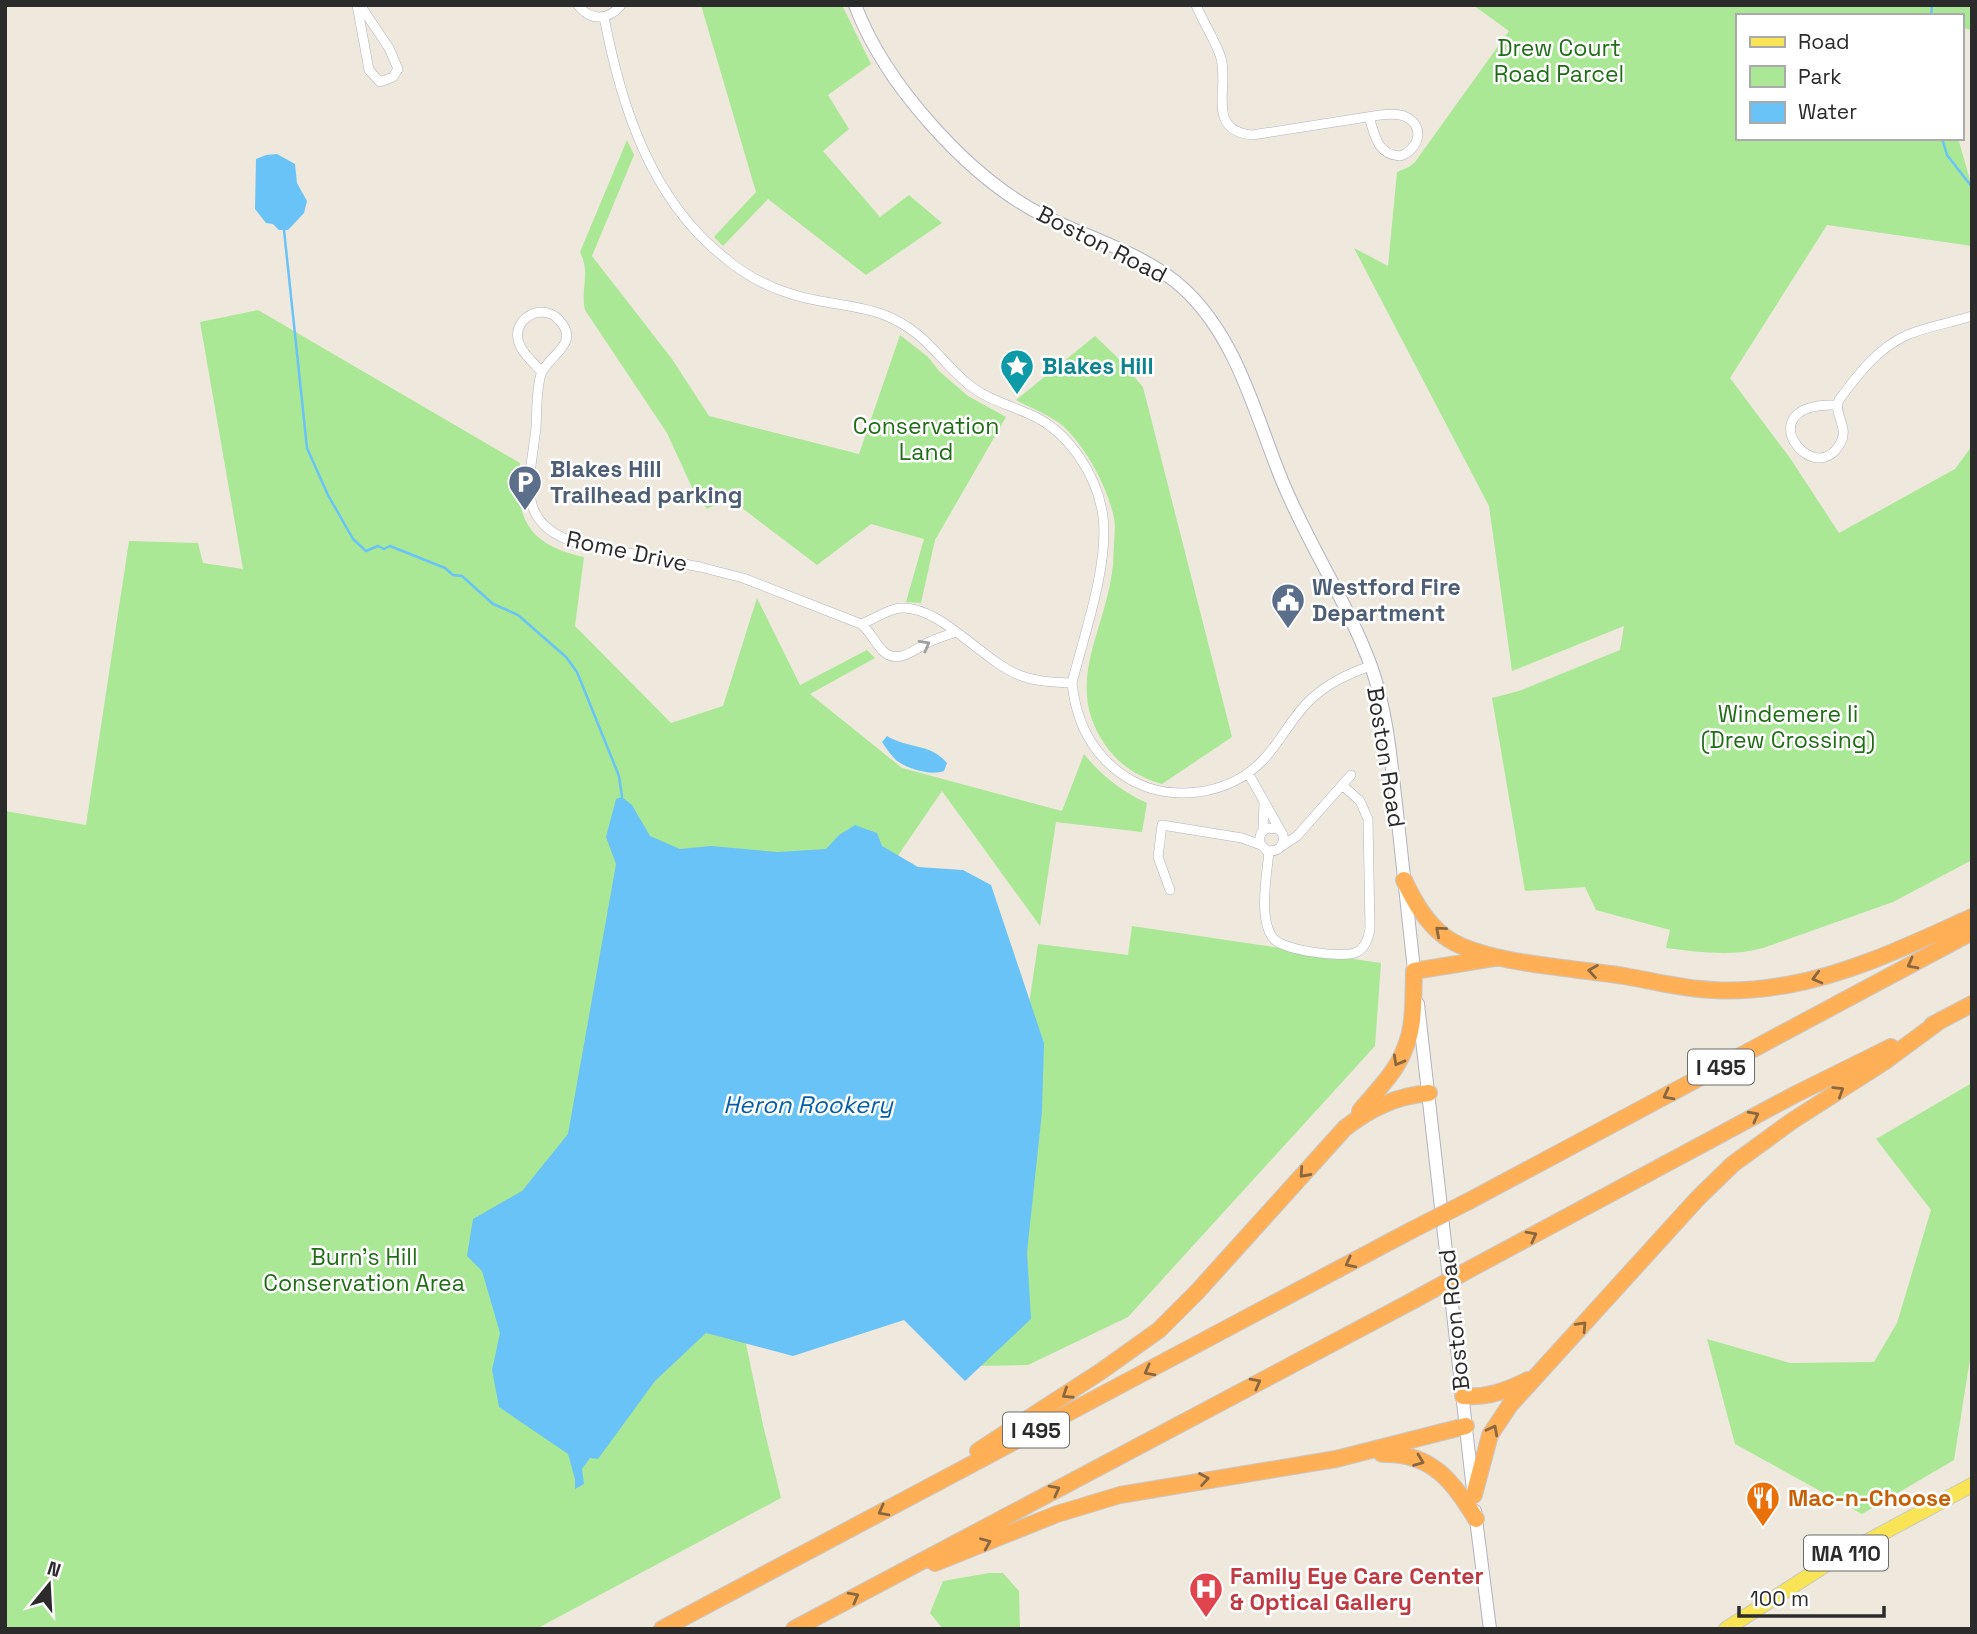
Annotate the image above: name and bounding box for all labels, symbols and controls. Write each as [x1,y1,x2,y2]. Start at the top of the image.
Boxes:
legend [1736,14,1963,140]
text: Road [1798,28,1850,55]
park label: Drew Court Road Parcel [1494,33,1624,89]
text: Park [1798,63,1842,90]
text: Water [1798,98,1857,125]
street label: Boston Road [1032,198,1172,290]
place icon: Blakes Hill [998,347,1036,396]
place label: Blakes Hill [1042,351,1154,381]
park label: Conservation Land [853,411,999,467]
place label: Blakes Hill Trailhead parking [550,454,742,510]
parking icon: Blakes Hill Trailhead parking [506,463,544,512]
street label: Rome Drive [564,524,690,578]
place label: Westford Fire Department [1312,572,1461,628]
public building icon: Westford Fire Department [1269,581,1307,630]
one-way arrow [918,640,931,653]
street label: Boston Road [1360,684,1412,830]
park label: Windemere Ii (Drew Crossing) [1701,699,1875,755]
one-way arrow [1435,927,1448,939]
one-way arrow [1906,956,1919,969]
one-way arrow [1587,964,1598,979]
one-way arrow [1811,970,1823,984]
road number: I 495 [1688,1050,1754,1084]
one-way arrow [1393,1054,1406,1067]
one-way arrow [1831,1086,1844,1099]
one-way arrow [1663,1087,1675,1100]
water label: Heron Rookery [723,1089,894,1120]
one-way arrow [1747,1111,1759,1125]
one-way arrow [1299,1165,1312,1178]
one-way arrow [1525,1231,1537,1244]
park label: Burn’s Hill Conservation Area [263,1242,465,1298]
street label: Boston Road [1432,1248,1476,1392]
one-way arrow [1345,1255,1357,1269]
one-way arrow [1574,1321,1587,1334]
one-way arrow [1144,1362,1156,1376]
one-way arrow [1248,1378,1261,1392]
one-way arrow [1061,1385,1074,1398]
road number: I 495 [1003,1412,1069,1448]
one-way arrow [1485,1425,1499,1438]
one-way arrow [1413,1452,1425,1466]
one-way arrow [1198,1472,1210,1487]
restaurant icon: Mac-n-Choose [1744,1479,1782,1528]
place label: Mac-n-Choose [1788,1483,1951,1513]
one-way arrow [1047,1485,1060,1498]
one-way arrow [878,1503,890,1516]
road number: MA 110 [1804,1536,1888,1570]
one-way arrow [979,1537,992,1551]
north arrow [14,1550,84,1620]
text: N [44,1555,64,1583]
place label: Family Eye Care Center & Optical Gallery [1230,1561,1484,1617]
hospital icon: Family Eye Care Center & Optical Gallery [1187,1570,1225,1619]
scale bar [1739,1574,1884,1618]
text: 100 m [1750,1585,1809,1612]
one-way arrow [847,1592,859,1605]

